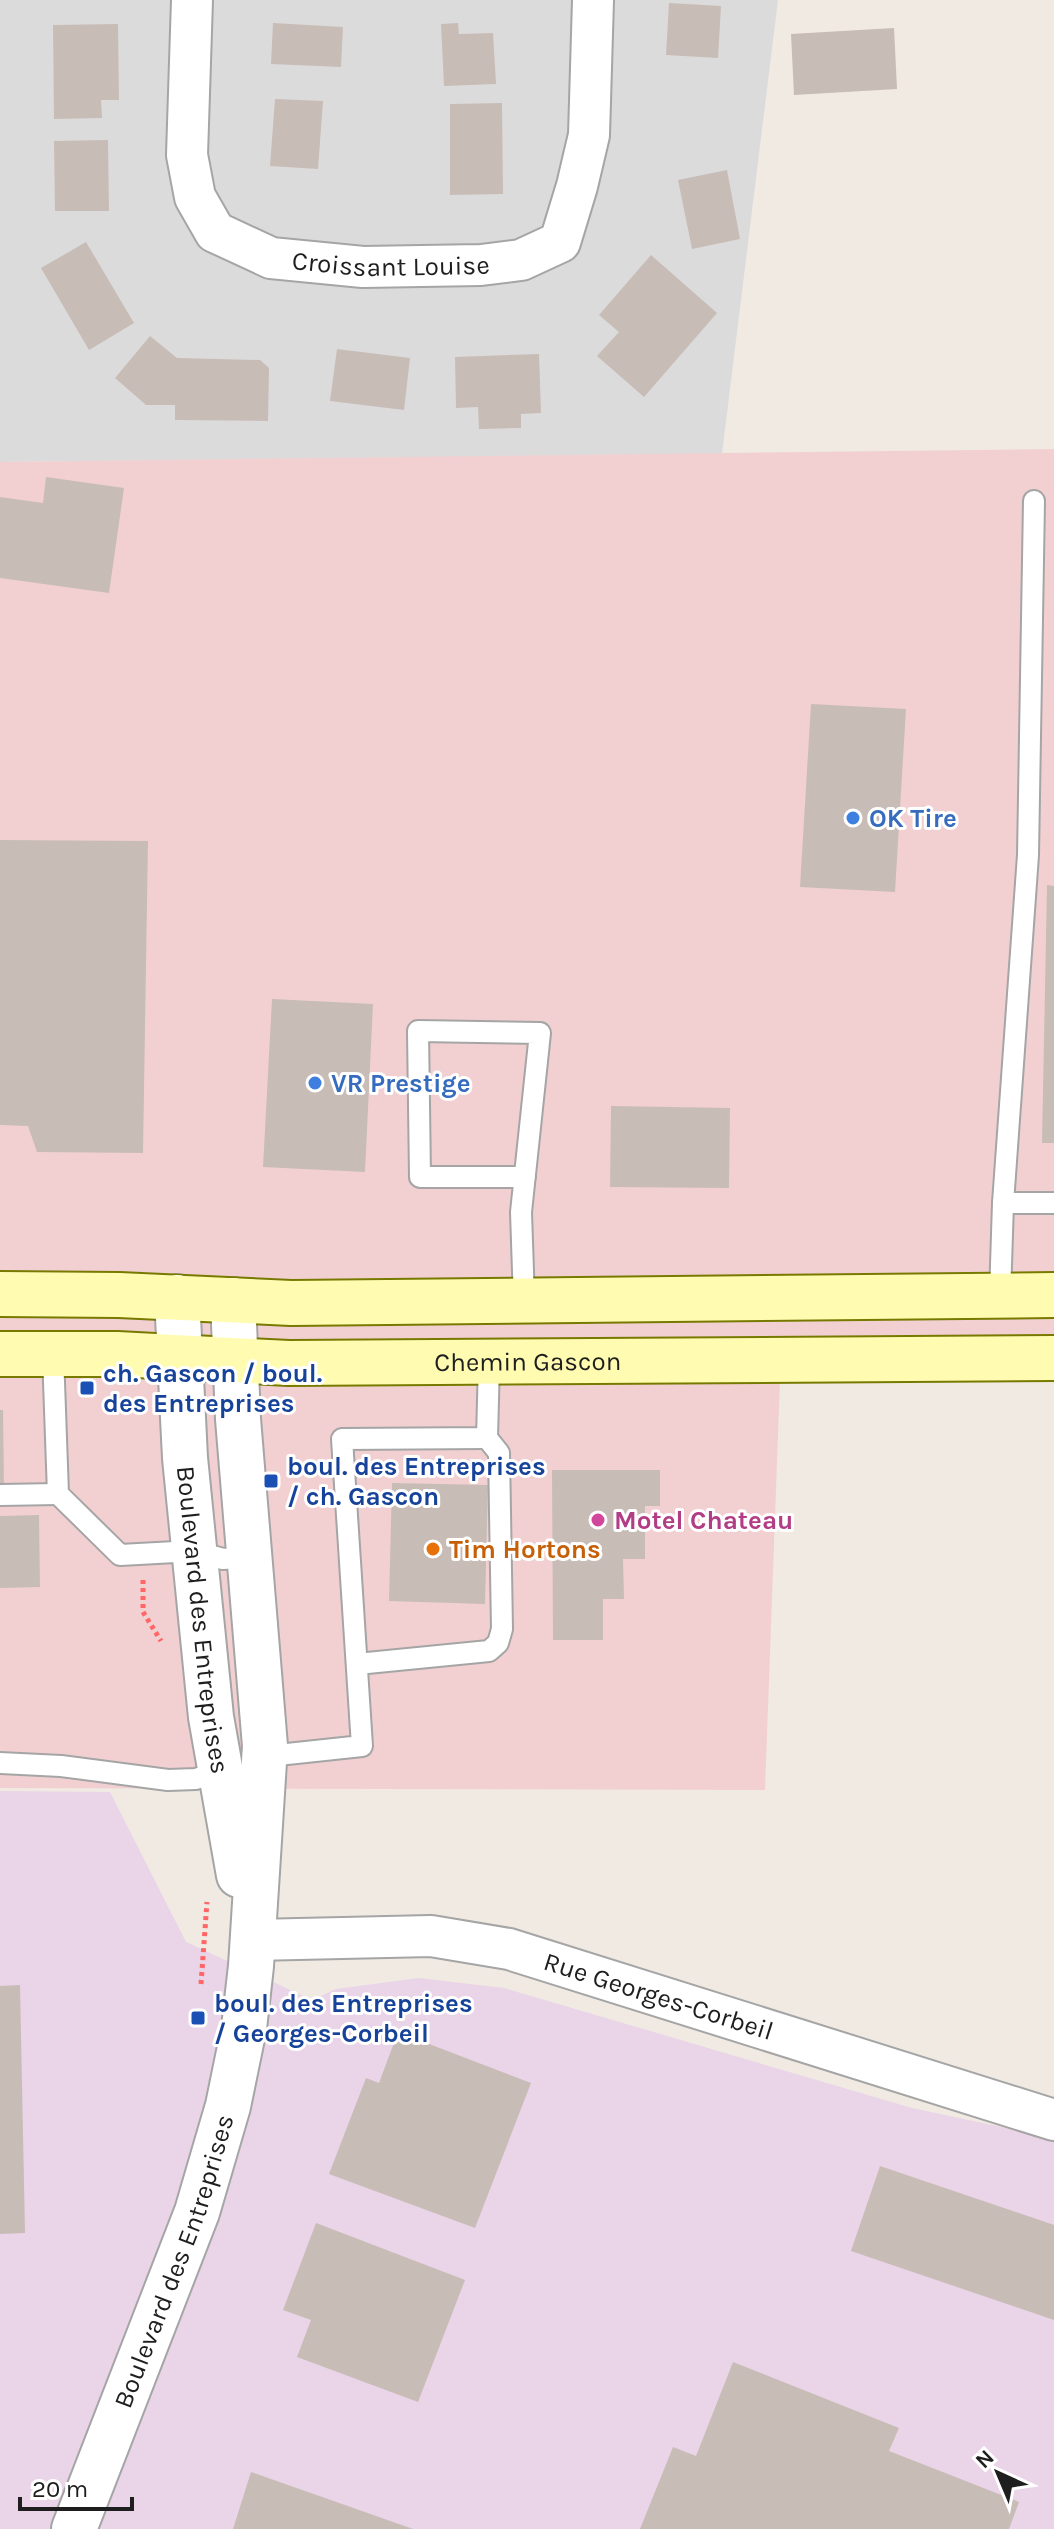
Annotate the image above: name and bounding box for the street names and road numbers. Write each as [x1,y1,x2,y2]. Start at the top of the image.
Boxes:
street label: Croissant Louise [291,245,491,283]
street label: Chemin Gascon [434,1346,621,1378]
street label: Boulevard des Entreprises [170,1464,236,1776]
street label: Rue Georges-Corbeil [540,1946,777,2047]
street label: Boulevard des Entreprises [107,2111,241,2413]

